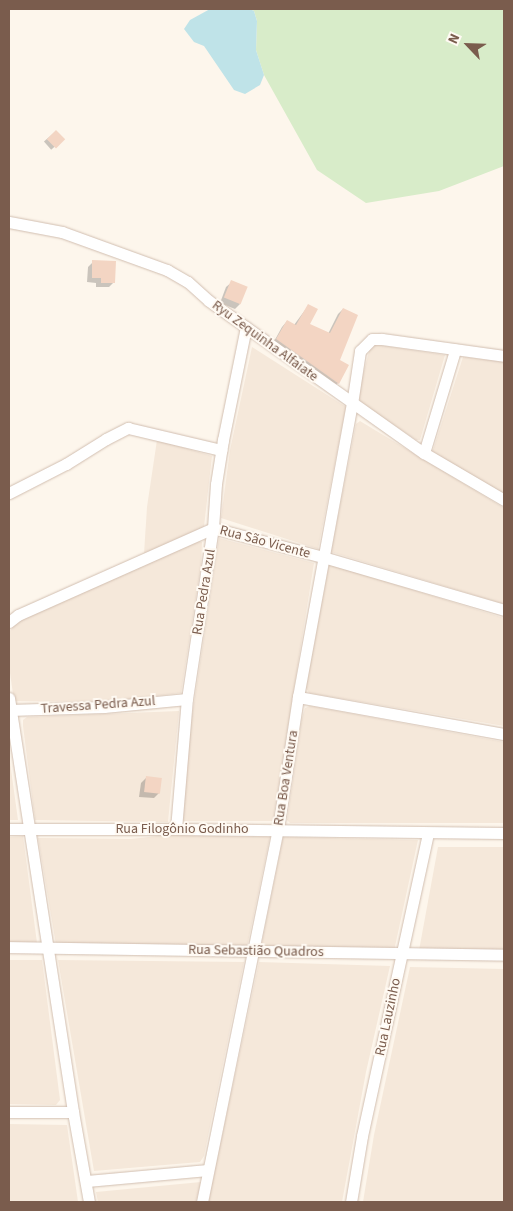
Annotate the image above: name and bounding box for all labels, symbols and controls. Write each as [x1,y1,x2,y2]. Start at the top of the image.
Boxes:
north arrow [443,20,493,70]
text: N [443,31,465,47]
street label: Ryu Zequinha Alfaiate [209,297,321,385]
street label: Rua São Vicente [218,522,312,562]
street label: Rua Pedra Azul [189,548,219,636]
street label: Travessa Pedra Azul [40,693,156,717]
street label: Rua Boa Ventura [270,729,302,827]
street label: Rua Filogônio Godinho [115,821,249,837]
street label: Rua Sebastião Quadros [188,941,324,961]
street label: Rua Lauzinho [372,977,404,1057]

